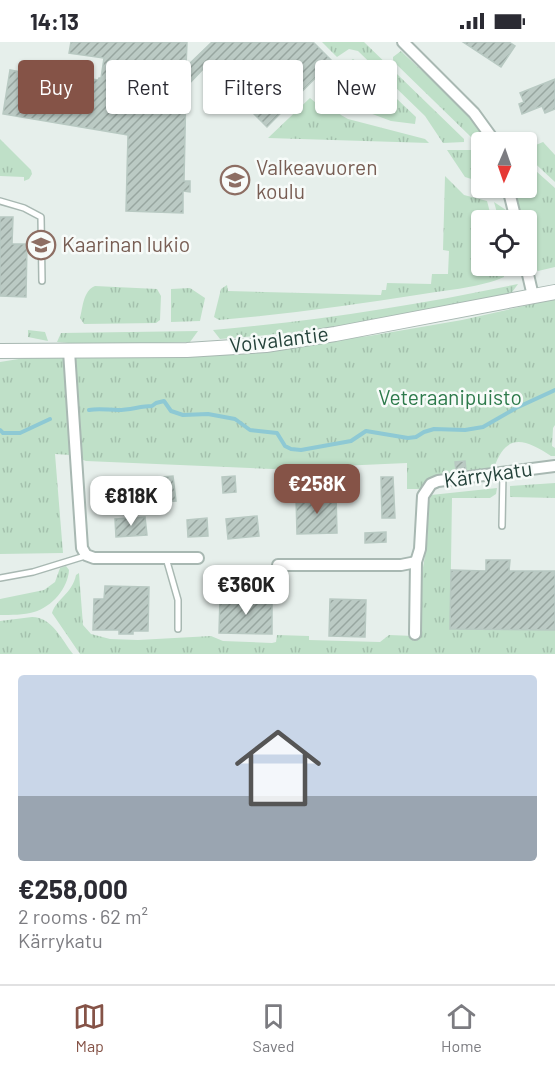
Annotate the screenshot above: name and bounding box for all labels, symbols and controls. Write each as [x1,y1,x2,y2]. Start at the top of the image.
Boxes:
text: 14:13 [30,8,79,34]
chip: Buy [18,60,94,114]
chip: Rent [106,60,191,114]
chip: Filters [203,60,303,114]
chip: New [315,60,397,114]
north arrow [471,132,537,198]
map controls [471,132,537,276]
place label: Valkeavuoren koulu [256,154,378,203]
school or university icon: Valkeavuoren koulu [219,164,251,196]
button: locate [471,210,537,276]
school or university icon: Kaarinan lukio [25,229,57,261]
place label: Kaarinan lukio [62,231,190,256]
street label: Voivalantie [228,320,330,357]
park label: Veteraanipuisto [378,384,522,409]
street label: Kärrykatu [442,455,534,492]
pin: €258K [275,464,359,515]
text: €258K [288,471,346,495]
pin: €818K [89,476,173,527]
text: €818K [104,483,158,507]
pin: €360K [204,565,288,616]
text: €360K [217,572,275,596]
icon: home [224,714,332,822]
text: €258,000 [18,873,128,904]
text: 2 rooms · 62 m² [18,904,148,928]
text: Kärrykatu [18,928,103,952]
tab: Map [73,1000,106,1055]
tab: Saved [253,1000,295,1055]
tab: Home [441,1000,482,1055]

